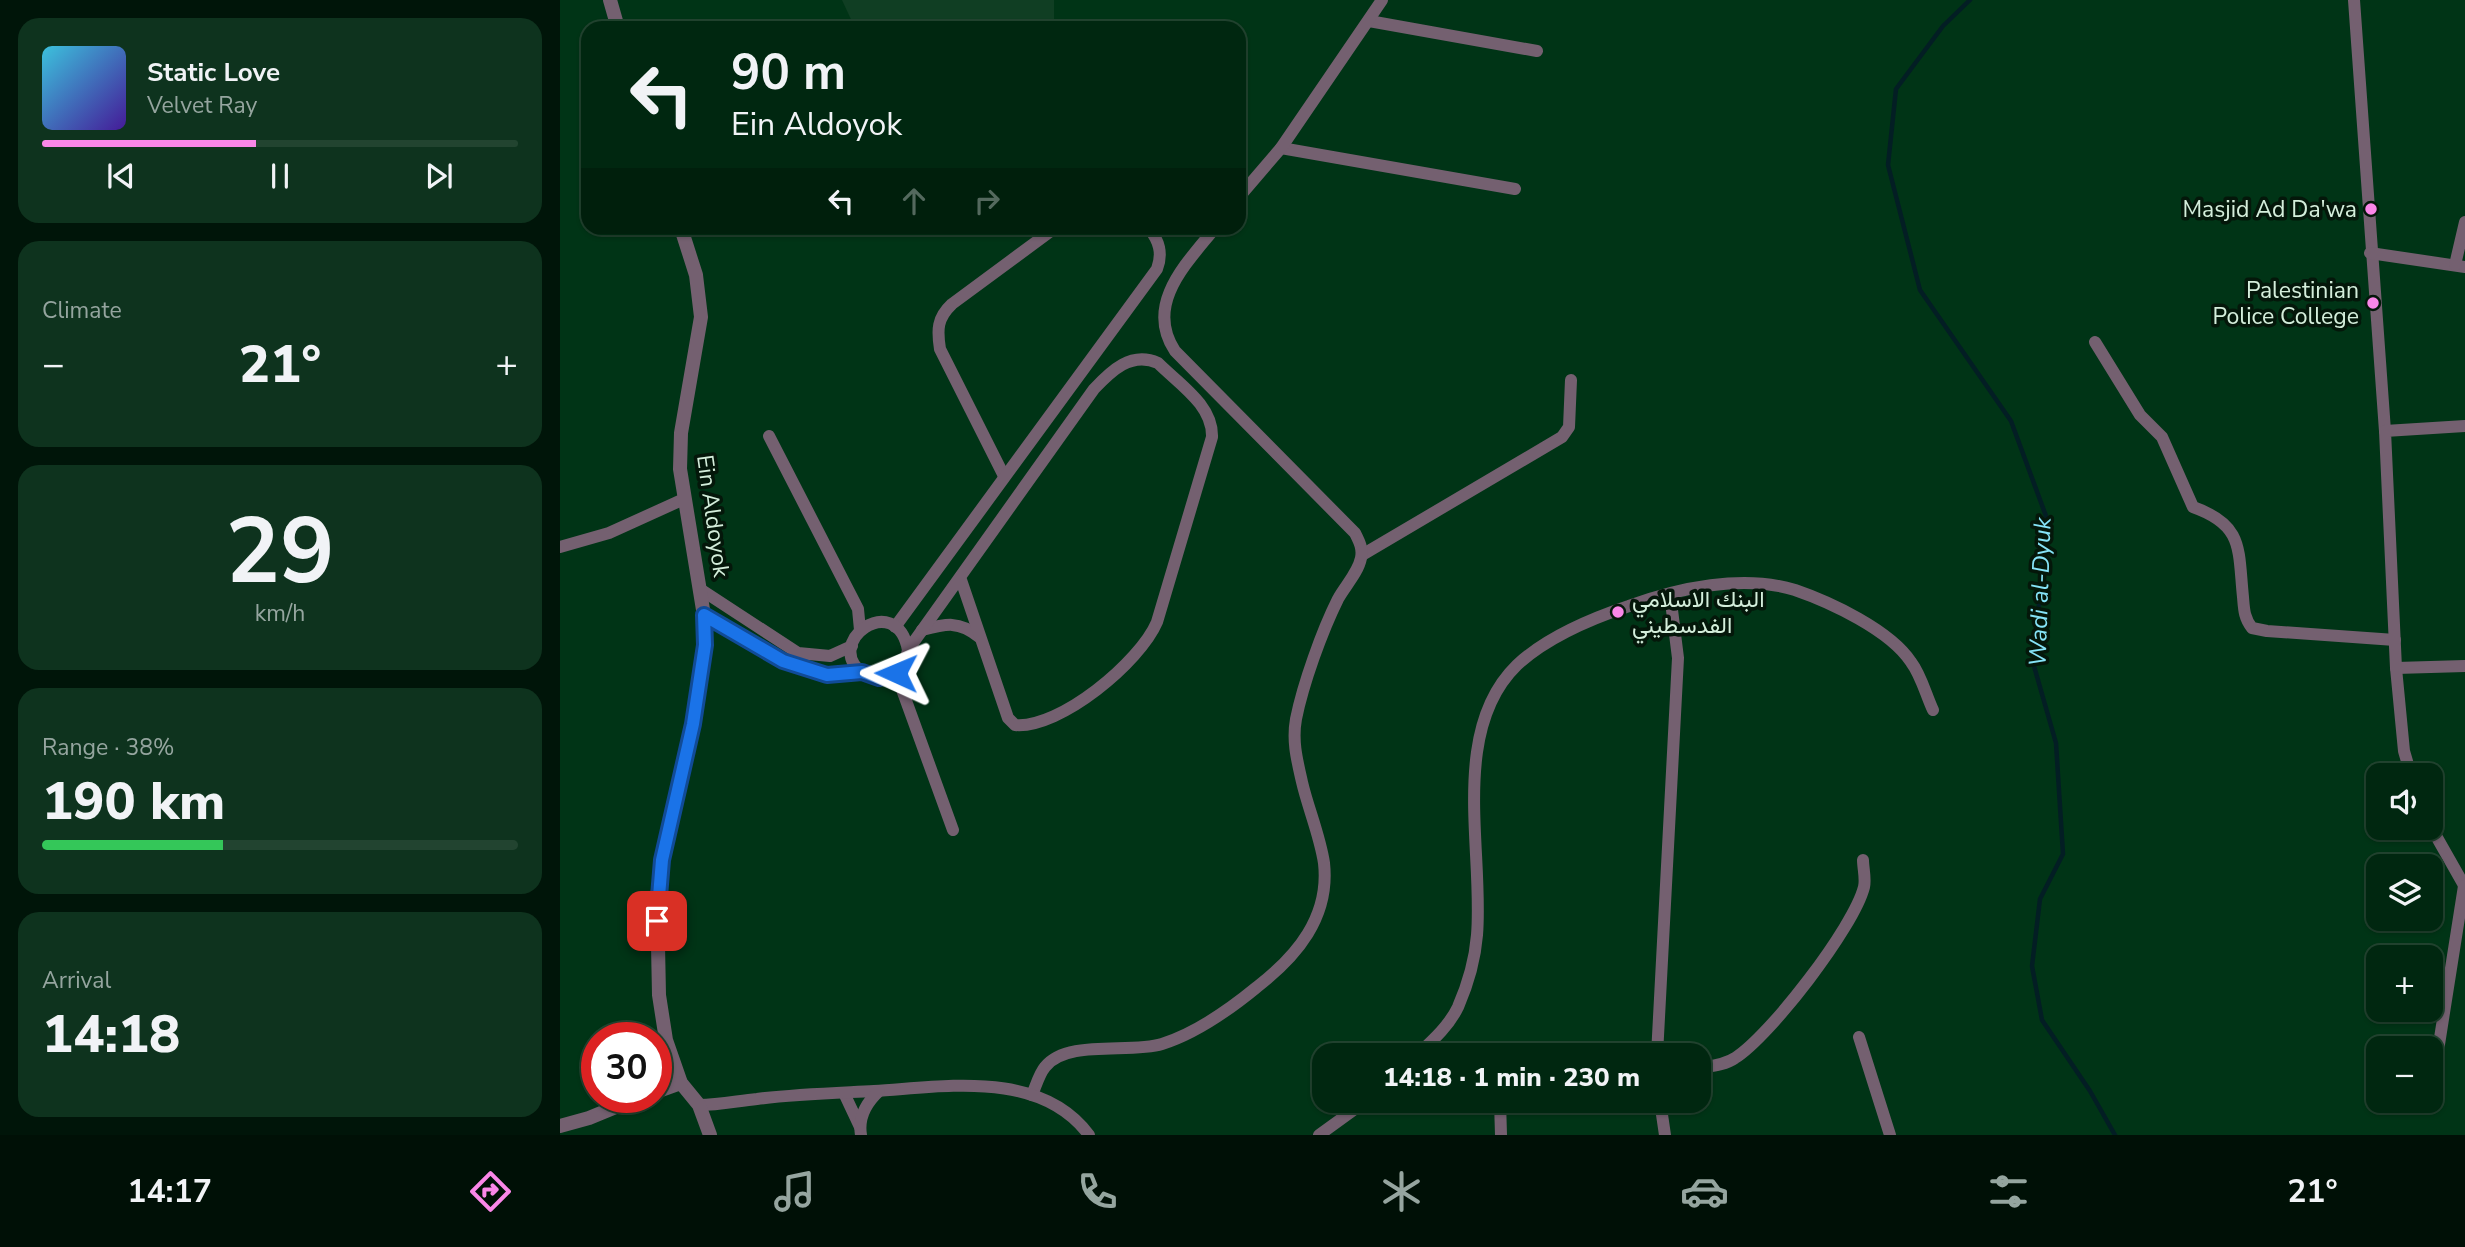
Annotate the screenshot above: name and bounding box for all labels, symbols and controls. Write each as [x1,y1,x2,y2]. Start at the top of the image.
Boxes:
text: 90 m [731,39,846,106]
icon: left [616,49,707,140]
text: Static Love [147,55,280,90]
text: Velvet Ray [147,90,257,121]
text: Ein Aldoyok [731,103,902,146]
icon: previous [102,157,140,195]
icon: pause [261,157,299,195]
icon: next [420,157,458,195]
icon: left [822,182,860,220]
icon: ahead [895,182,933,220]
icon: right [968,182,1006,220]
place label: Masjid Ad Da'wa [2182,194,2357,225]
marker: Masjid Ad Da'wa [2363,201,2379,217]
place label: Palestinian Police College [2213,275,2359,332]
text: Climate [42,295,122,326]
marker: Palestinian Police College [2365,295,2381,311]
text: 21° [239,329,321,400]
text: − [42,339,65,390]
text: + [495,339,518,390]
street label: Ein Aldoyok [689,453,737,580]
text: 29 [225,490,335,614]
water label: Wadi al-Dyuk [2021,516,2059,667]
place label: البنك الاسلامي الفدسطيني [1632,584,1765,644]
text: km/h [255,598,305,629]
marker: البنك الاسلامي الفدسطيني [1610,604,1626,620]
position arrow [859,636,933,710]
text: Range · 38% [42,732,174,763]
map controls [2366,763,2443,1113]
button: sound [2366,763,2443,840]
text: 190 km [42,766,225,837]
button: layers [2366,854,2443,931]
pin [627,891,687,951]
icon: arrive [638,902,676,940]
button: + [2366,945,2443,1022]
text: Arrival [42,965,111,996]
text: 14:18 [42,999,180,1070]
speed limit sign: 30 [581,1022,672,1113]
button: − [2366,1036,2443,1113]
text: 14:18 · 1 min · 230 m [1383,1060,1640,1095]
icon: directions [466,1167,515,1216]
icon: music [770,1167,819,1216]
icon: phone [1073,1167,1122,1216]
icon: climate [1377,1167,1426,1216]
icon: car [1680,1167,1729,1216]
icon: filters [1984,1167,2033,1216]
text: 14:17 [127,1170,212,1213]
text: 21° [2287,1170,2338,1213]

